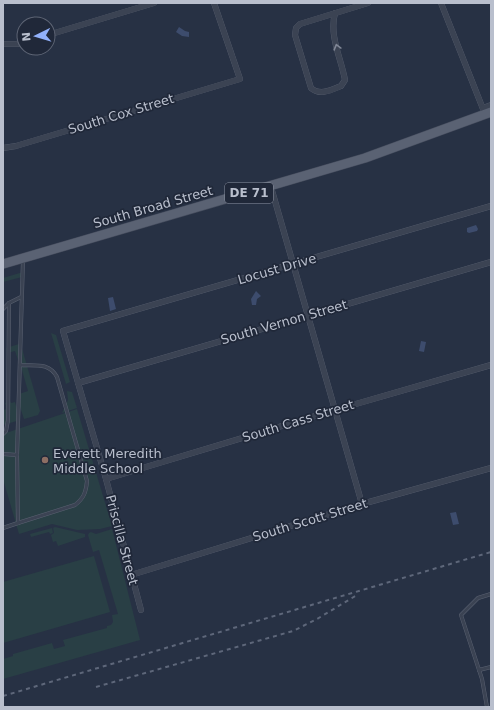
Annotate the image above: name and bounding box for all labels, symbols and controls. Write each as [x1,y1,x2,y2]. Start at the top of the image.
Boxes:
north arrow [16,16,56,56]
text: N [20,32,33,42]
one-way arrow [333,43,341,50]
street label: South Cox Street [66,91,176,137]
street label: South Broad Street [91,183,215,231]
road number: DE 71 [225,183,273,203]
street label: Locust Drive [236,251,318,287]
street label: South Vernon Street [219,297,349,347]
street label: South Cass Street [240,397,356,445]
place label: Everett Meredith Middle School [53,446,162,476]
marker: Everett Meredith Middle School [40,455,50,465]
street label: Priscilla Street [103,493,141,587]
street label: South Scott Street [251,495,369,545]

